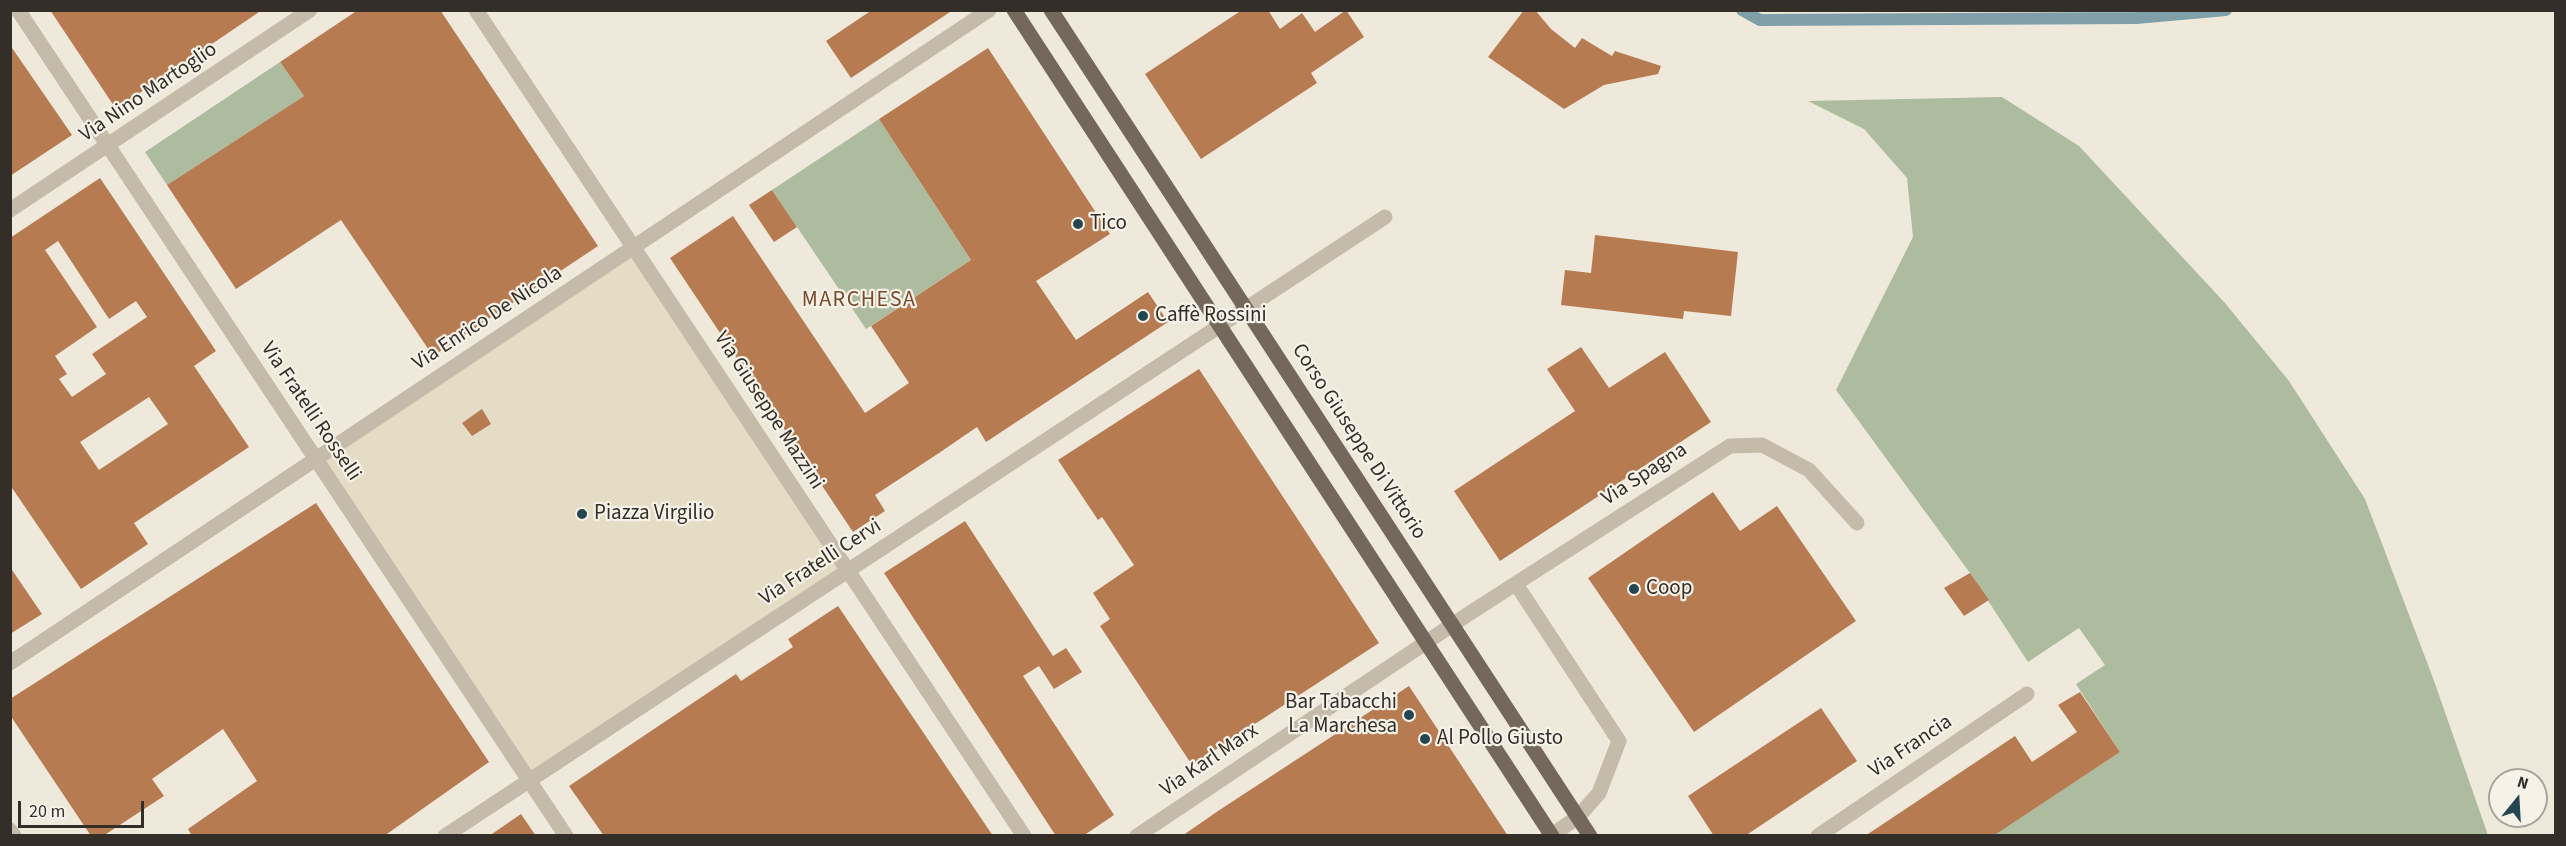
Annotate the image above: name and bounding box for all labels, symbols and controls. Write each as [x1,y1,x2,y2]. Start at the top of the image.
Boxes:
street label: Via Nino Martoglio [75,38,223,148]
place label: Tico [1090,211,1127,237]
marker: Tico [1071,217,1085,231]
street label: Via Enrico De Nicola [408,261,568,377]
district label: MARCHESA [802,288,916,314]
place label: Caffè Rossini [1155,303,1267,329]
marker: Caffè Rossini [1136,309,1150,323]
street label: Via Giuseppe Mazzini [708,327,828,495]
street label: Via Fratelli Rosselli [254,338,366,486]
street label: Corso Giuseppe Di Vittorio [1285,339,1431,545]
street label: Via Spagna [1598,438,1692,512]
place label: Piazza Virgilio [594,501,715,527]
marker: Piazza Virgilio [575,507,589,521]
street label: Via Fratelli Cervi [755,514,887,612]
place label: Coop [1646,576,1692,602]
marker: Coop [1627,582,1641,596]
place label: Bar Tabacchi La Marchesa [1285,690,1397,740]
marker: Bar Tabacchi La Marchesa [1402,708,1416,722]
street label: Via Francia [1865,710,1957,784]
street label: Via Karl Marx [1156,719,1264,803]
place label: Al Pollo Giusto [1437,726,1563,752]
marker: Al Pollo Giusto [1418,732,1432,746]
north arrow [2488,768,2548,828]
text: N [2514,771,2531,795]
scale bar [21,789,147,827]
text: 20 m [29,799,65,824]

